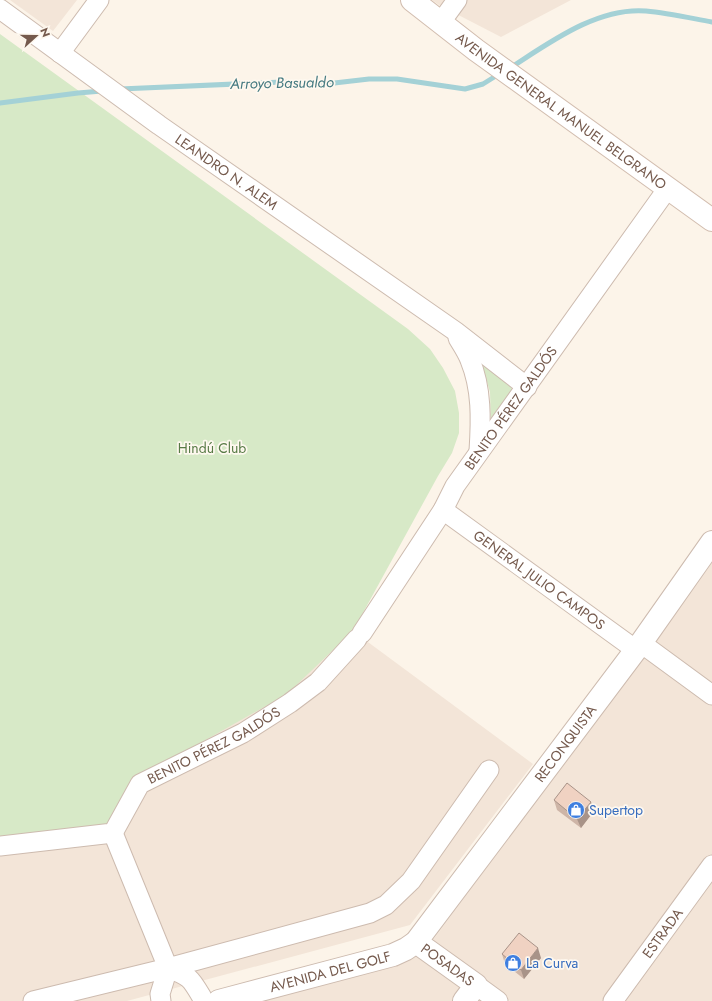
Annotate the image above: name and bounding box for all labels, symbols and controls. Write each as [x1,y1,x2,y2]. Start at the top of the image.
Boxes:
north arrow [16,16,56,56]
text: N [36,25,54,39]
street label: AVENIDA GENERAL MANUEL BELGRANO [452,28,671,194]
water label: Arroyo Basualdo [229,71,334,95]
street label: LEANDRO N. ALEM [171,129,282,215]
street label: BENITO PÉREZ GALDÓS [460,342,562,474]
park label: Hindú Club [178,438,246,458]
street label: GENERAL JULIO CAMPOS [469,525,610,635]
street label: RECONQUISTA [530,700,602,786]
street label: BENITO PÉREZ GALDÓS [144,702,284,789]
shop icon: Supertop [566,800,586,820]
place label: Supertop [589,800,643,820]
street label: ESTRADA [637,903,688,962]
street label: POSADAS [417,939,479,991]
street label: AVENIDA DEL GOLF [267,946,393,997]
shop icon: La Curva [503,953,523,973]
place label: La Curva [526,953,578,973]

